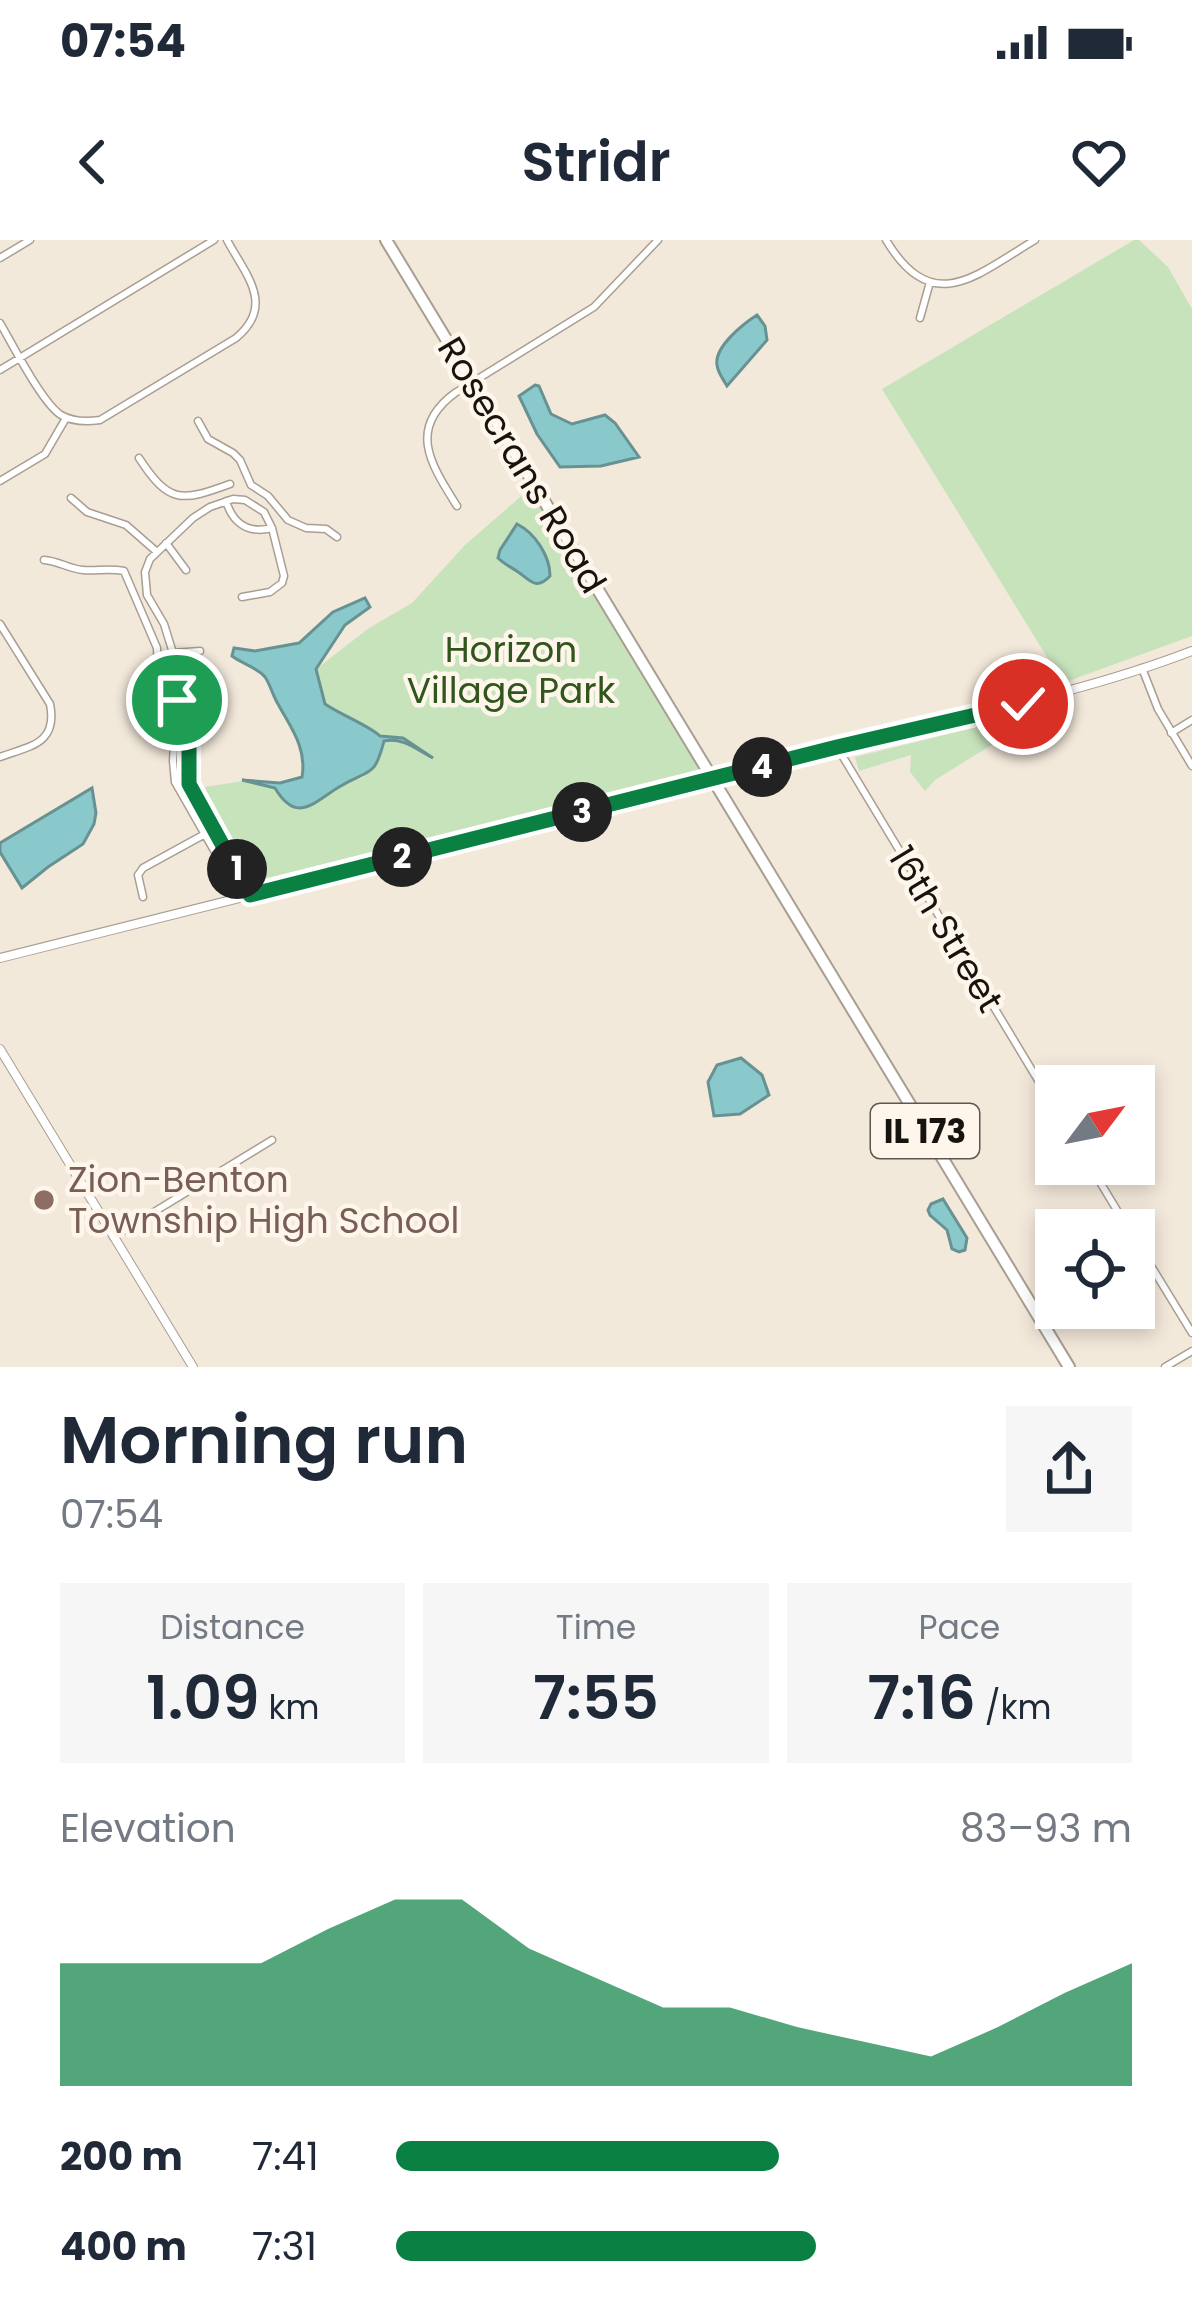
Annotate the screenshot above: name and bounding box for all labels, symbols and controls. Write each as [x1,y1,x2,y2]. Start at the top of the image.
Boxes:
text: 07:54 [60,10,186,73]
text: Stridr [521,124,671,200]
icon: back [60,129,126,195]
icon: heart [1066,129,1132,195]
street label: Rosecrans Road [425,327,619,603]
park label: Horizon Village Park [407,624,616,716]
pin [126,649,228,751]
pin [972,653,1074,755]
icon: arrive [144,667,210,733]
icon: check [990,671,1056,737]
pin: 4 [732,737,792,797]
text: 4 [751,743,773,790]
pin: 3 [552,782,612,842]
text: 3 [572,788,592,835]
pin: 2 [372,827,432,887]
text: 2 [393,833,411,880]
street label: 16th Street [876,836,1016,1022]
pin: 1 [207,839,267,899]
text: 1 [231,845,243,892]
north arrow [1035,1065,1155,1185]
map controls [1035,1065,1155,1329]
road number: IL 173 [871,1104,979,1158]
place label: Zion-Benton Township High School [68,1154,459,1246]
marker: Zion-Benton Township High School [31,1187,57,1213]
button: locate [1035,1209,1155,1329]
text: Morning run [60,1394,468,1486]
button: share [1006,1406,1132,1532]
text: 07:54 [60,1487,163,1542]
text: Distance [160,1604,305,1651]
text: Time [556,1604,636,1651]
text: Pace [918,1604,1000,1651]
text: 1.09 [146,1656,260,1740]
text: 7:55 [533,1656,659,1740]
text: 7:16 [867,1656,976,1740]
text: km [260,1684,319,1731]
text: /km [976,1684,1051,1731]
text: Elevation [60,1801,236,1856]
text: 83–93 m [960,1801,1132,1856]
text: 200 m [60,2129,183,2184]
text: 7:41 [252,2129,319,2184]
text: 400 m [60,2219,187,2274]
text: 7:31 [252,2219,317,2274]

